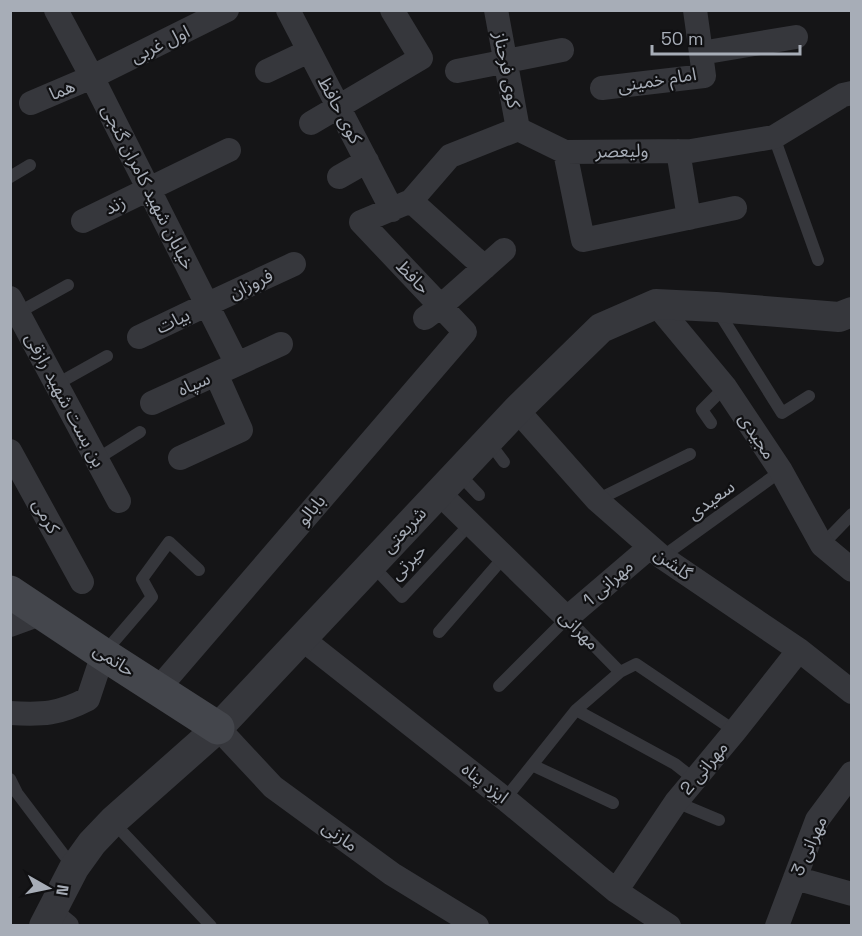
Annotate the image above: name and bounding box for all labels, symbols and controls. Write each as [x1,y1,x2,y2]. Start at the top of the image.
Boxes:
scale bar [652,18,800,56]
street label: اول غربی [126,19,193,68]
text: 50 m [661,27,703,50]
street label: کوی فرحناز [489,29,526,111]
street label: امام خمینی [616,62,698,100]
street label: کوی حافظ [313,72,368,148]
street label: هما [45,74,78,105]
street label: خیابان شهید کامران گنجی [97,100,200,273]
street label: ولیعصر [594,139,649,162]
street label: زند [101,190,129,219]
street label: حافظ [392,255,435,299]
street label: فروزان [225,263,276,304]
street label: بیات [152,303,193,338]
street label: بن بست شهید رازقی [20,329,111,471]
street label: سپاه [174,366,214,401]
street label: مجیدی [734,408,781,463]
street label: سعیدی [682,475,739,525]
street label: بابالو [291,490,330,530]
street label: کرمی [28,494,66,538]
street label: شریعتی [376,502,431,558]
street label: حیرتی [384,538,431,585]
street label: گلشن [650,542,697,585]
street label: مهرانی 1 [578,554,638,611]
street label: مهرانی [554,605,604,655]
street label: حاتمی [89,638,139,681]
street label: مهرانی 2 [675,736,733,799]
street label: ایزد پناه [457,757,513,808]
street label: مهرانی 3 [785,812,832,879]
street label: مازنی [318,815,363,856]
north arrow [18,858,78,918]
text: N [51,883,74,897]

